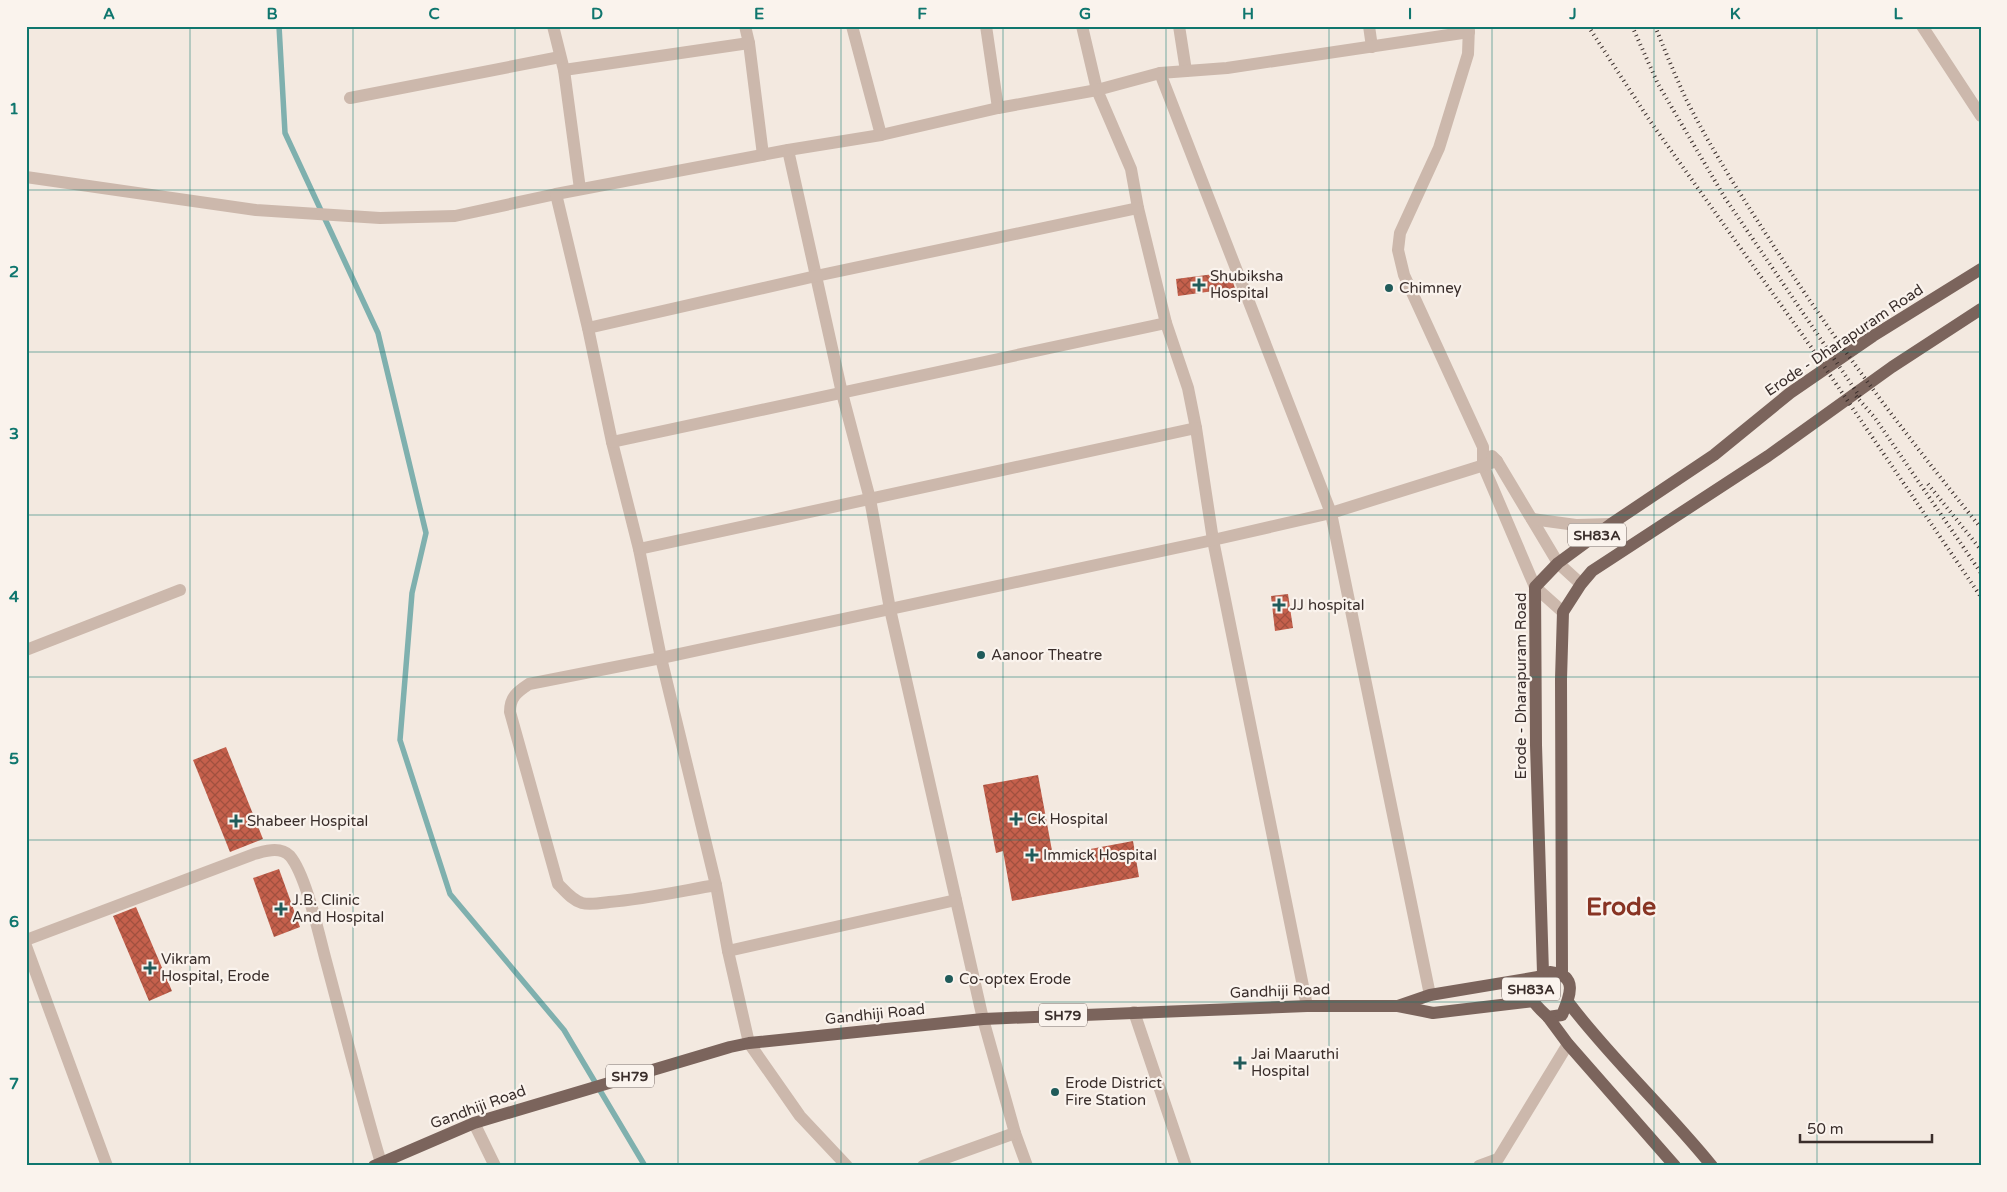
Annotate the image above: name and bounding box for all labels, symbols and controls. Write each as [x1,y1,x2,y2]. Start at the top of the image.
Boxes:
text: A [103,4,115,24]
text: B [266,4,278,24]
text: C [428,4,440,24]
text: D [591,4,603,24]
text: E [754,4,764,24]
text: F [917,4,927,24]
text: G [1079,4,1091,24]
text: H [1242,4,1254,24]
text: I [1408,4,1412,24]
text: J [1568,4,1577,24]
text: K [1730,4,1741,24]
text: L [1893,4,1903,24]
text: 1 [9,99,19,119]
text: 2 [9,262,19,282]
place label: Shubiksha Hospital [1210,267,1283,302]
marker: Shubiksha Hospital [1192,278,1206,292]
place label: Chimney [1399,279,1462,297]
street label: Erode - Dharapuram Road [1761,280,1927,400]
marker: Chimney [1383,282,1395,294]
text: 3 [9,424,19,444]
road number: SH83A [1568,524,1626,546]
text: 4 [9,587,19,607]
street label: Erode - Dharapuram Road [1512,593,1530,780]
place label: JJ hospital [1290,596,1364,614]
marker: JJ hospital [1272,598,1286,612]
place label: Aanoor Theatre [991,646,1102,664]
marker: Aanoor Theatre [975,649,987,661]
text: 5 [9,749,19,769]
place label: Ck Hospital [1027,810,1108,828]
place label: Shabeer Hospital [247,812,368,830]
marker: Ck Hospital [1009,812,1023,826]
marker: Shabeer Hospital [229,814,243,828]
place label: Immick Hospital [1043,846,1157,864]
marker: Immick Hospital [1025,848,1039,862]
place label: J.B. Clinic And Hospital [292,891,384,926]
district label: Erode [1586,892,1656,922]
marker: J.B. Clinic And Hospital [274,902,288,916]
text: 6 [9,912,19,932]
place label: Vikram Hospital, Erode [161,950,269,985]
marker: Vikram Hospital, Erode [143,961,157,975]
place label: Co-optex Erode [959,970,1071,988]
marker: Co-optex Erode [943,973,955,985]
road number: SH83A [1502,978,1560,1001]
street label: Gandhiji Road [1230,980,1330,1002]
street label: Gandhiji Road [824,1000,926,1028]
road number: SH79 [1039,1004,1087,1026]
place label: Jai Maaruthi Hospital [1251,1045,1339,1080]
marker: Jai Maaruthi Hospital [1233,1056,1247,1070]
road number: SH79 [606,1064,654,1088]
text: 7 [9,1074,19,1094]
place label: Erode District Fire Station [1065,1074,1162,1109]
street label: Gandhiji Road [428,1081,528,1133]
marker: Erode District Fire Station [1049,1086,1061,1098]
scale bar [1800,1112,1932,1144]
text: 50 m [1807,1120,1844,1138]

